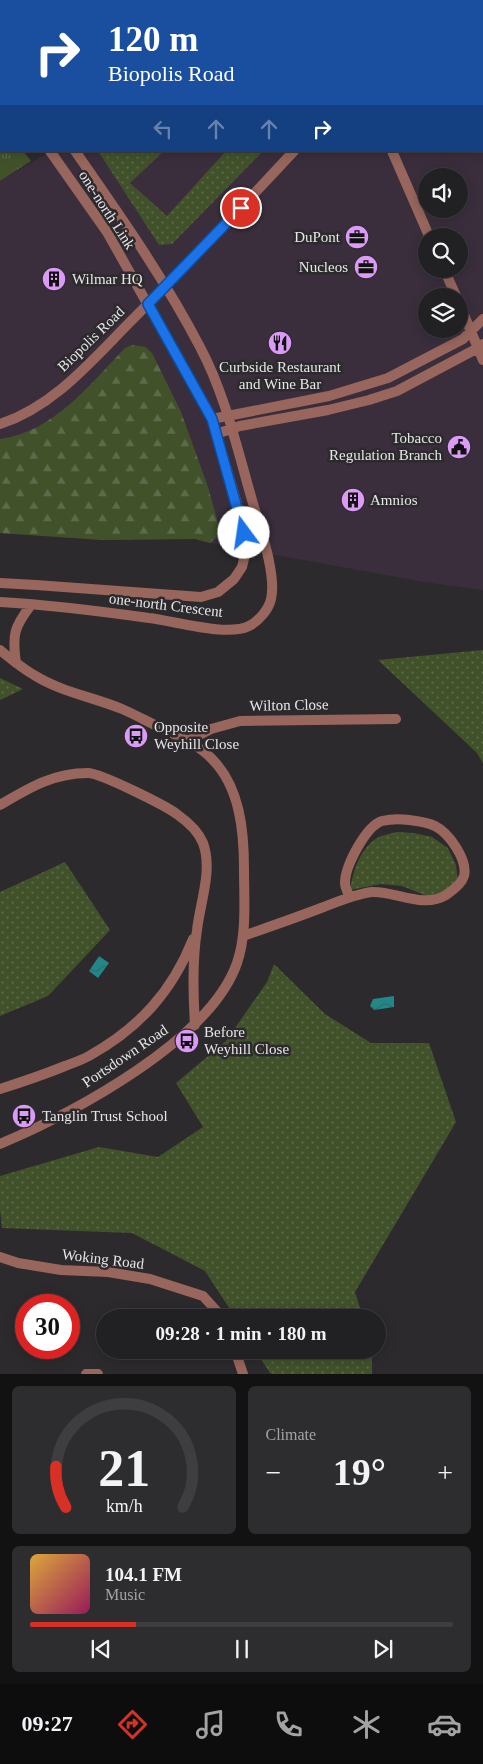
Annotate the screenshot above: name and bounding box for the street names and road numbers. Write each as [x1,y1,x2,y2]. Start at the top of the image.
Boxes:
street label: one-north Link [76,168,139,253]
street label: Biopolis Road [54,303,128,375]
street label: one-north Crescent [108,590,225,620]
street label: Wilton Close [249,696,329,714]
street label: Portsdown Road [79,1021,171,1090]
street label: Woking Road [61,1246,145,1272]

